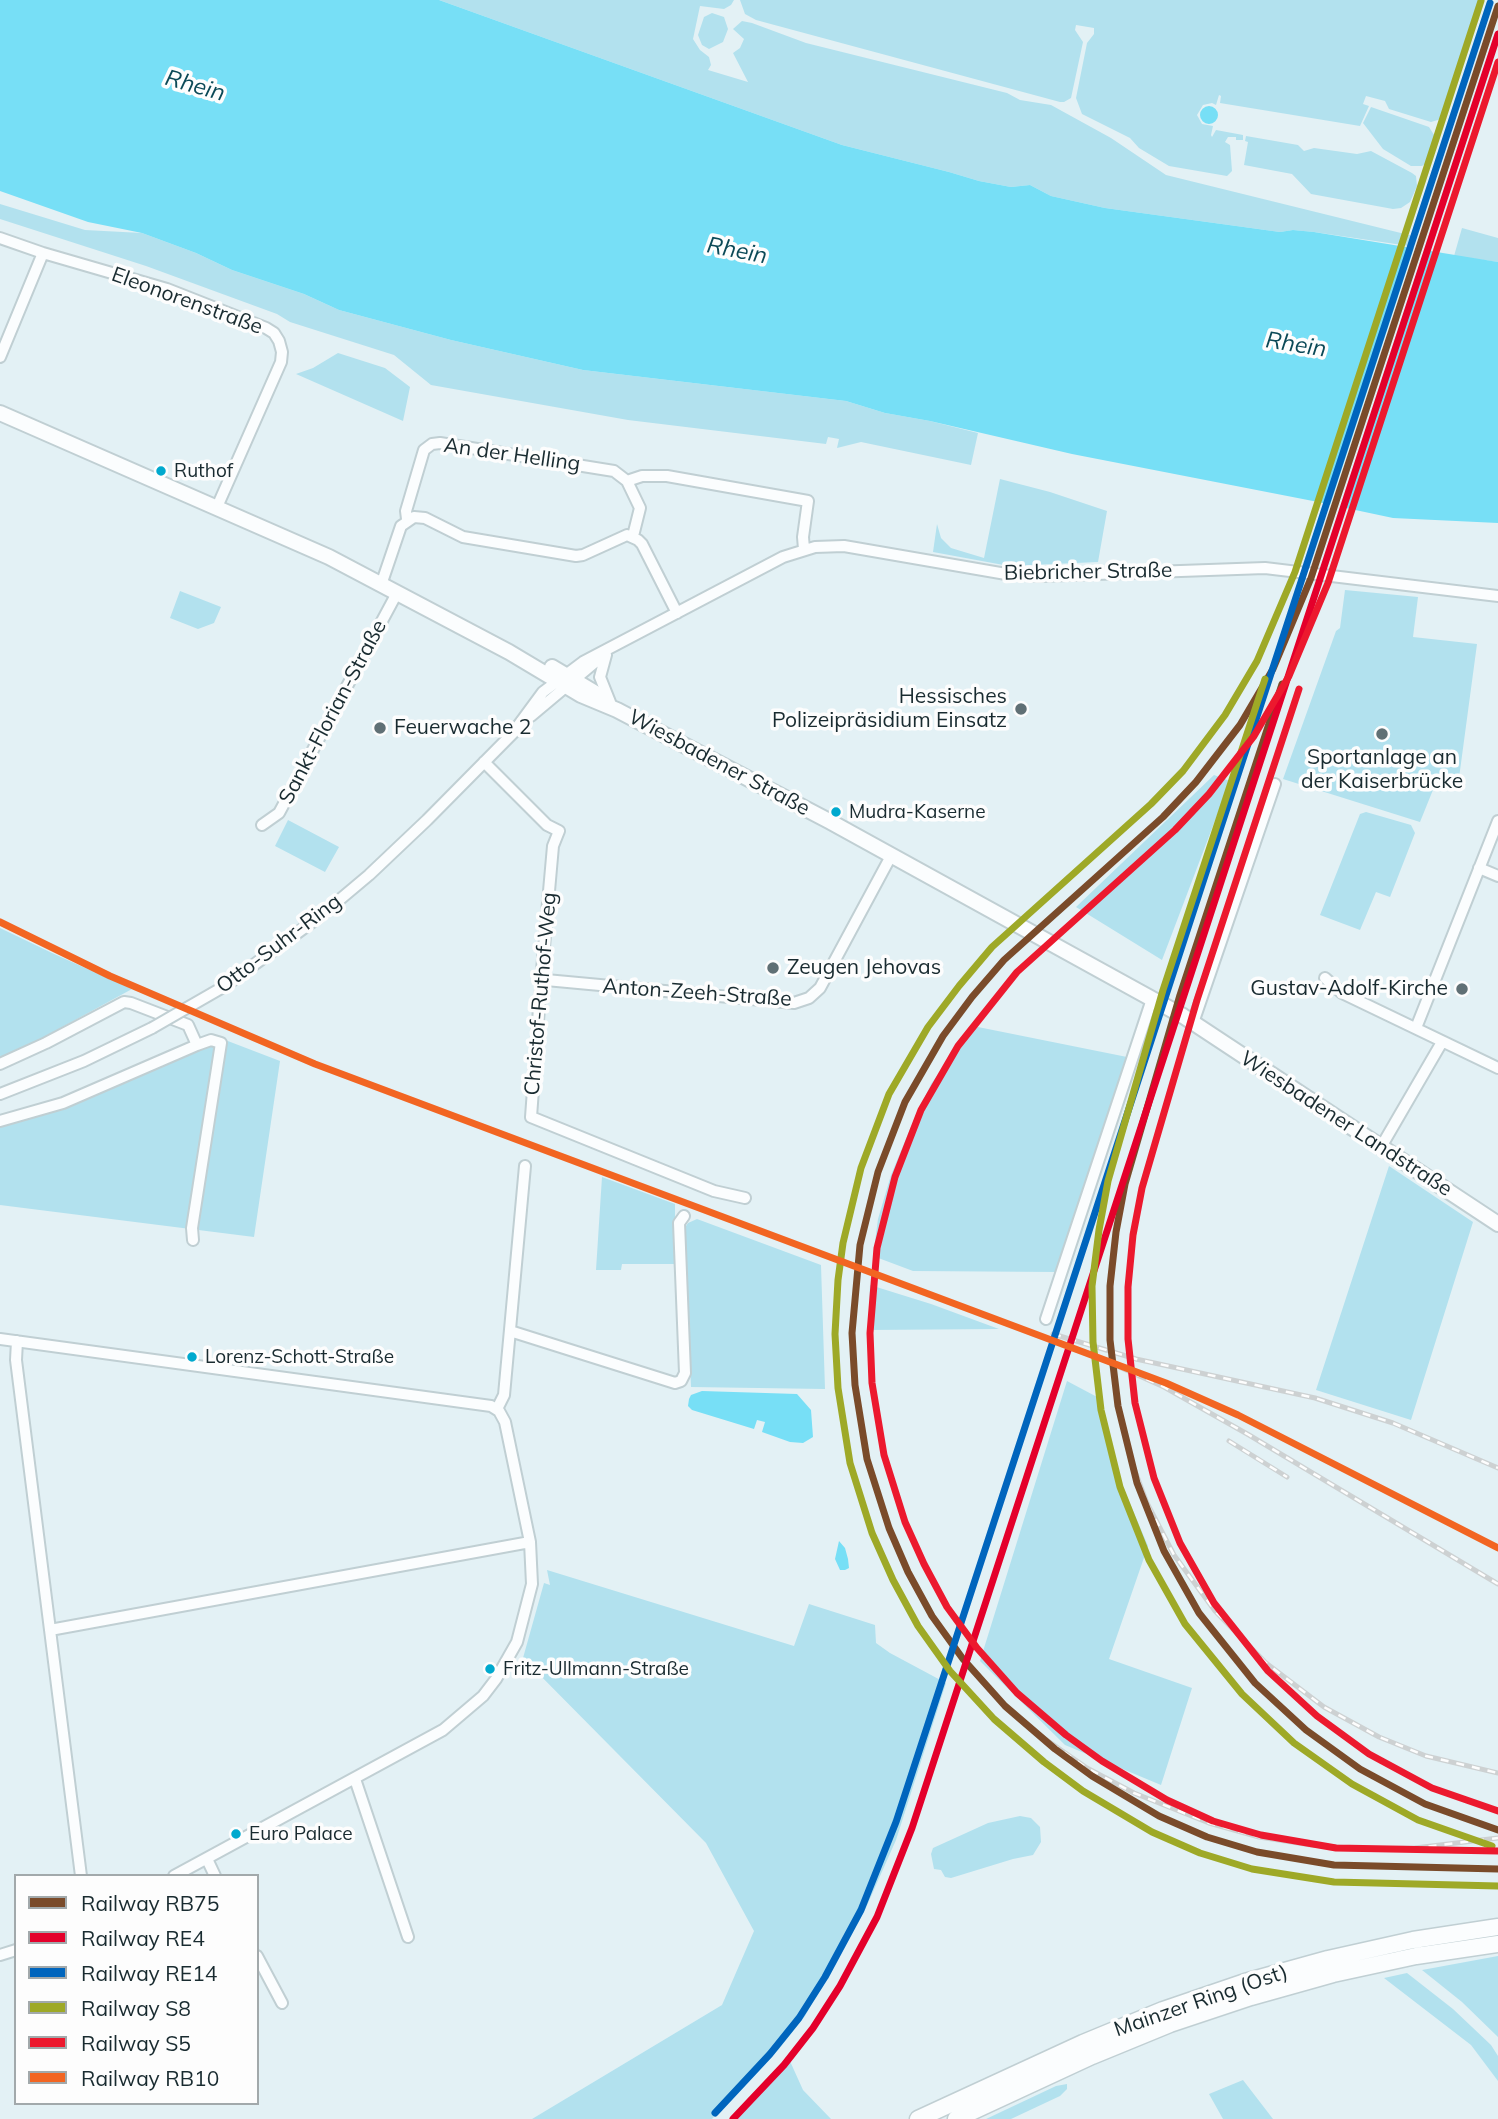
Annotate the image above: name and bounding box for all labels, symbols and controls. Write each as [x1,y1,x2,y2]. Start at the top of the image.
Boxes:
water label: Rhein [162,64,228,108]
water label: Rhein [704,232,770,270]
street label: Eleonorenstraße [108,262,266,340]
water label: Rhein [1264,327,1328,363]
street label: An der Helling [442,433,582,477]
place label: Ruthof [174,460,233,482]
marker: Ruthof [154,464,168,478]
street label: Biebricher Straße [1004,558,1172,586]
street label: Sankt-Florian-Straße [274,616,392,808]
place label: Hessisches Polizeipräsidium Einsatz [772,684,1007,734]
marker: Hessisches Polizeipräsidium Einsatz [1013,701,1029,717]
street label: Wiesbadener Straße [624,705,814,821]
place label: Feuerwache 2 [394,715,531,741]
marker: Feuerwache 2 [372,720,388,736]
marker: Sportanlage an der Kaiserbrücke [1374,726,1390,742]
place label: Sportanlage an der Kaiserbrücke [1301,745,1463,795]
place label: Mudra-Kaserne [849,801,986,823]
marker: Mudra-Kaserne [829,805,843,819]
street label: Otto-Suhr-Ring [212,889,346,999]
street label: Christof-Ruthof-Weg [520,891,562,1097]
place label: Zeugen Jehovas [787,955,941,981]
marker: Zeugen Jehovas [765,960,781,976]
street label: Anton-Zeeh-Straße [602,974,792,1012]
place label: Gustav-Adolf-Kirche [1250,976,1448,1002]
marker: Gustav-Adolf-Kirche [1454,981,1470,997]
street label: Wiesbadener Landstraße [1235,1046,1457,1202]
place label: Lorenz-Schott-Straße [205,1346,394,1368]
marker: Lorenz-Schott-Straße [185,1350,199,1364]
place label: Fritz-Ullmann-Straße [503,1658,689,1680]
marker: Fritz-Ullmann-Straße [483,1662,497,1676]
place label: Euro Palace [249,1823,353,1845]
marker: Euro Palace [229,1827,243,1841]
legend [14,1874,259,2105]
text: Railway RB75 [81,1890,219,1916]
text: Railway RE4 [81,1925,205,1951]
street label: Mainzer Ring (Ost) [1111,1959,1291,2043]
text: Railway RE14 [81,1960,217,1986]
text: Railway S8 [81,1995,191,2021]
text: Railway S5 [81,2030,191,2056]
text: Railway RB10 [81,2065,219,2091]

